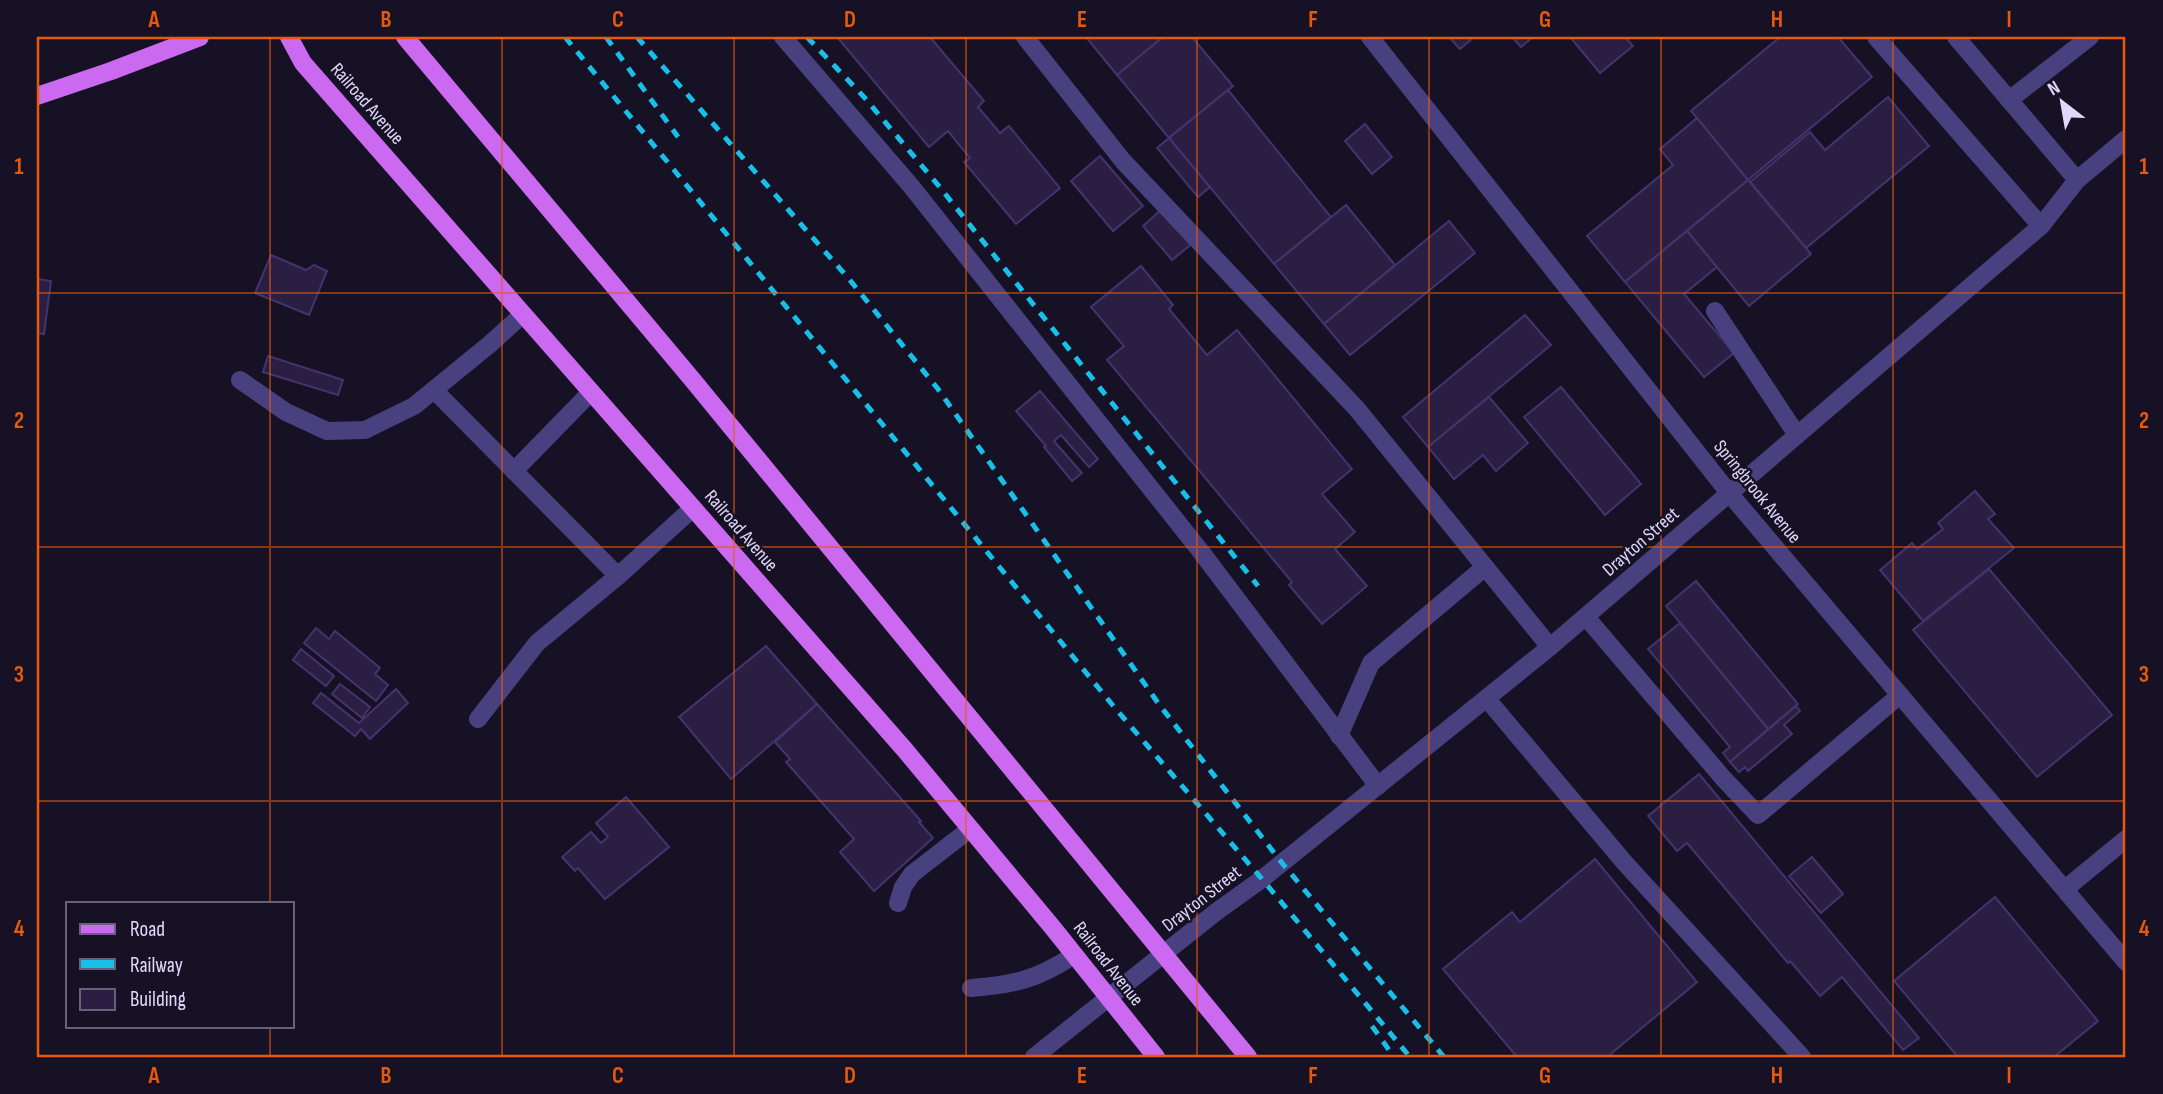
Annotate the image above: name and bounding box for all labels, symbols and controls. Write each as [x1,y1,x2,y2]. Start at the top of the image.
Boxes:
text: A [148,6,161,34]
text: B [381,6,392,34]
text: C [612,6,624,34]
text: D [844,6,856,34]
text: E [1077,6,1087,34]
text: F [1308,6,1318,34]
text: G [1539,6,1551,34]
text: H [1771,6,1783,34]
text: I [2006,6,2012,34]
street label: Railroad Avenue [325,58,409,150]
north arrow [2026,66,2096,136]
text: N [2044,76,2064,101]
text: 1 [14,153,24,181]
text: 1 [2139,153,2149,181]
text: 2 [14,407,24,435]
text: 2 [2139,407,2149,435]
street label: Springbrook Avenue [1708,436,1806,548]
street label: Railroad Avenue [699,485,783,577]
street label: Drayton Street [1598,502,1684,581]
text: 3 [14,661,24,689]
text: 3 [2139,661,2149,689]
street label: Drayton Street [1158,861,1246,937]
legend [66,902,294,1028]
text: 4 [14,915,25,943]
text: 4 [2139,915,2150,943]
text: Road [130,917,165,942]
street label: Railroad Avenue [1068,917,1148,1011]
text: Railway [130,953,183,978]
text: Building [130,987,186,1012]
text: A [148,1062,161,1090]
text: B [381,1062,392,1090]
text: C [612,1062,624,1090]
text: D [844,1062,856,1090]
text: E [1077,1062,1087,1090]
text: F [1308,1062,1318,1090]
text: G [1539,1062,1551,1090]
text: H [1771,1062,1783,1090]
text: I [2006,1062,2012,1090]

